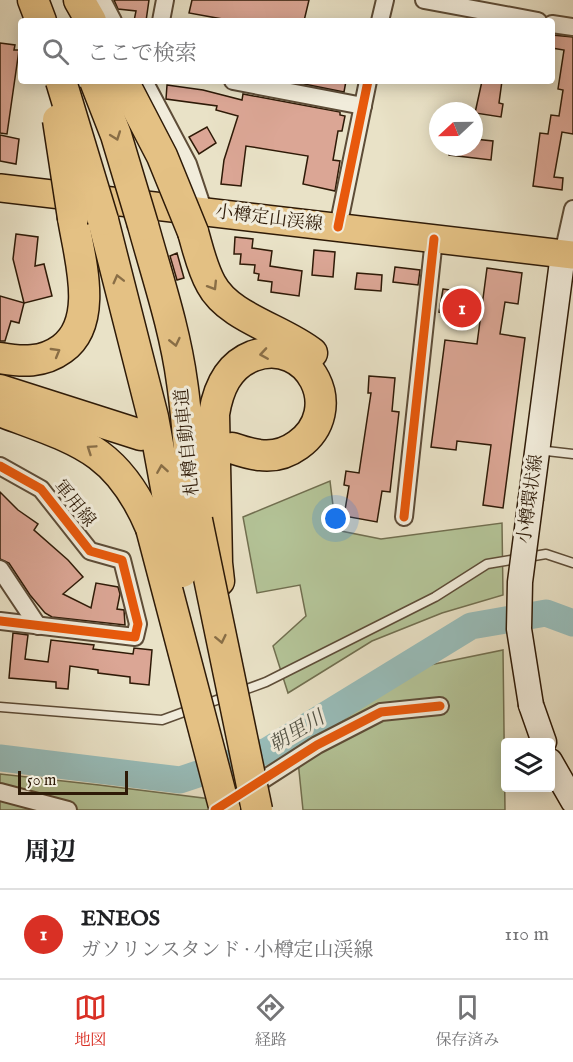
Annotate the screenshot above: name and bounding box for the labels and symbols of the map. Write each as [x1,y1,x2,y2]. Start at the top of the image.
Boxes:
north arrow [429,102,483,156]
one-way arrow [108,130,121,140]
street label: 小樽定山渓線 [214,201,324,237]
one-way arrow [113,274,126,284]
one-way arrow [206,280,218,290]
pin: 1 [442,286,482,330]
one-way arrow [167,337,180,347]
one-way arrow [260,347,270,360]
one-way arrow [50,348,60,359]
street label: 札樽自動車道 [171,387,205,497]
one-way arrow [87,445,98,456]
street label: 小樽環状線 [513,453,549,545]
one-way arrow [156,464,168,473]
street label: 軍用線 [48,476,100,532]
your location [321,504,350,533]
one-way arrow [214,633,227,643]
water label: 朝里川 [265,705,331,758]
scale bar [18,768,128,796]

